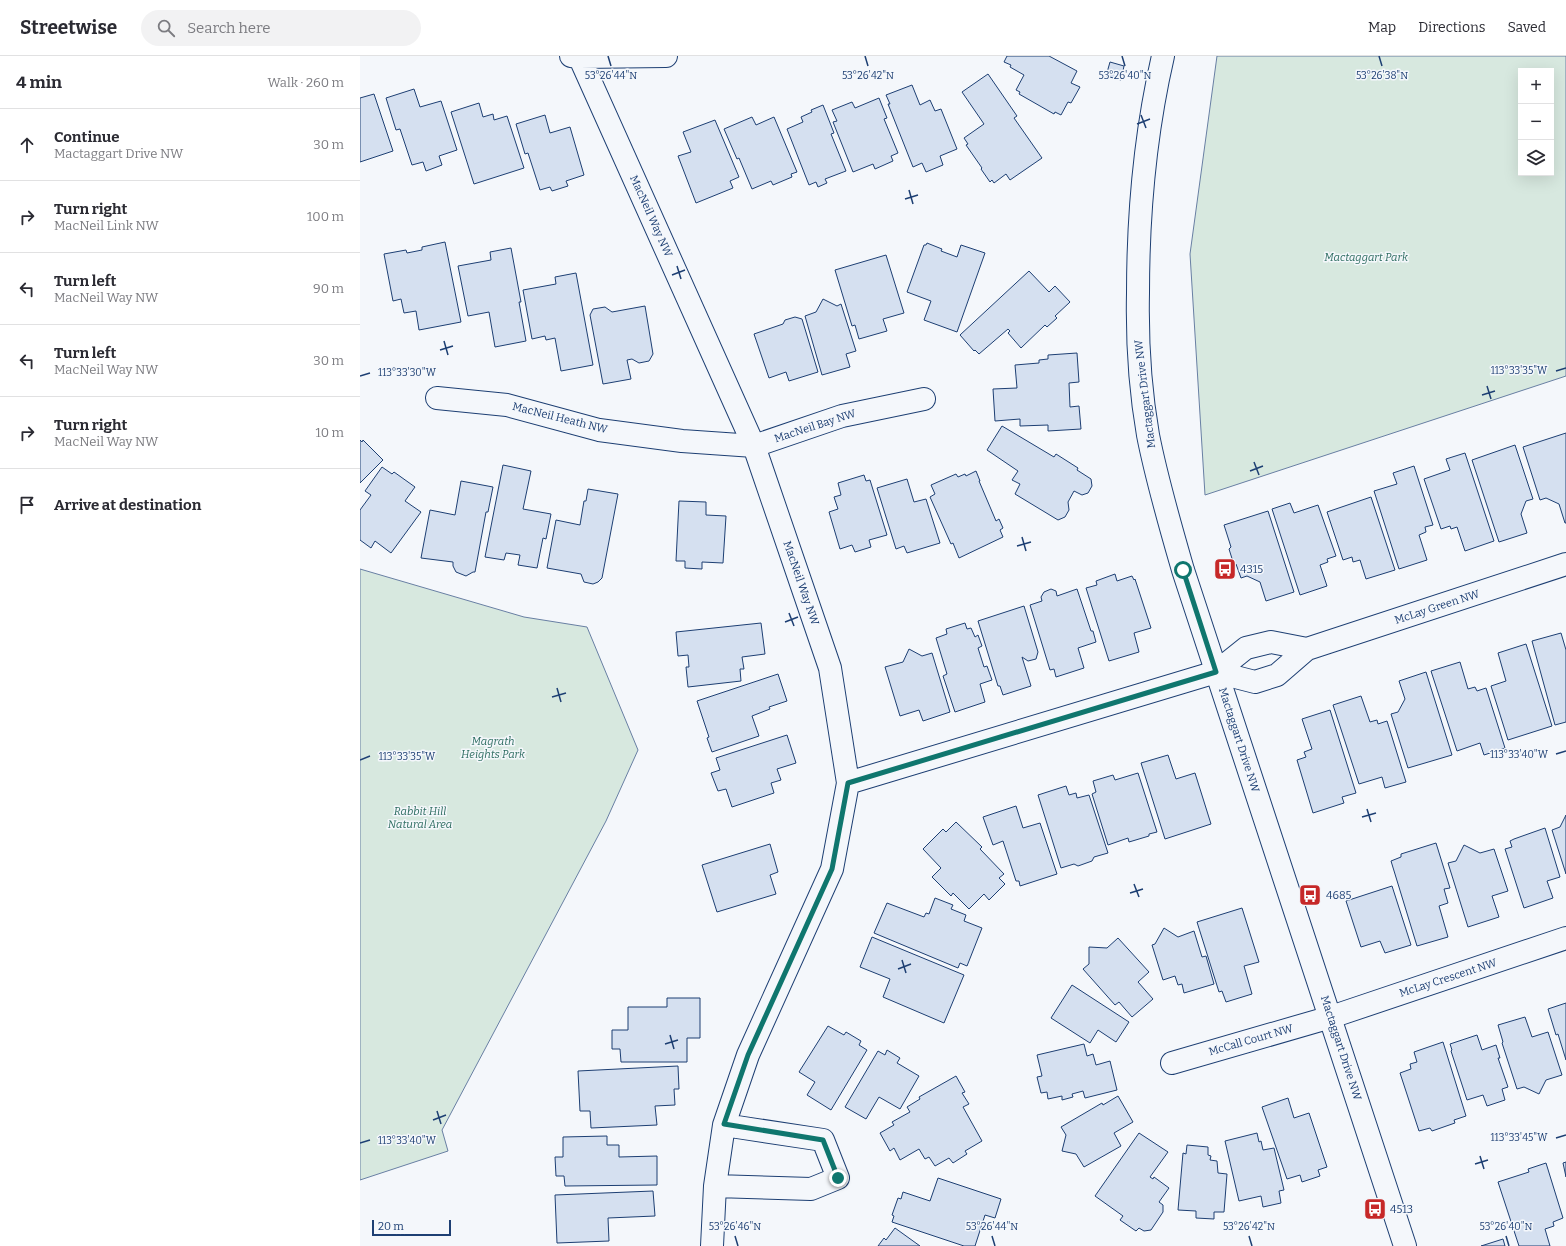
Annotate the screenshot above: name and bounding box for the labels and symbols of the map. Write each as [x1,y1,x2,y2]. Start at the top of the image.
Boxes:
text: 53°26'44"N [585,70,637,82]
text: 53°26'42"N [842,70,894,82]
text: 53°26'40"N [1099,70,1152,82]
text: 53°26'38"N [1356,70,1408,82]
street label: MacNeil Way NW [627,173,675,260]
park label: Mactaggart Park [1324,251,1409,264]
street label: Mactaggart Drive NW [1132,338,1158,449]
text: 113°33'35"W [1491,365,1548,377]
text: 113°33'30"W [378,367,437,379]
street label: MacNeil Heath NW [511,400,610,436]
street label: MacNeil Bay NW [773,407,858,445]
street label: MacNeil Way NW [780,539,822,628]
bus stop icon: 4315 [1212,556,1238,582]
route start [1174,561,1192,579]
place label: 4315 [1240,563,1263,576]
street label: McLay Green NW [1393,587,1482,627]
street label: Mactaggart Drive NW [1216,686,1262,795]
park label: Magrath Heights Park [461,735,526,761]
text: 113°33'40"W [1490,749,1549,761]
text: 113°33'35"W [379,751,436,763]
park label: Rabbit Hill Natural Area [388,805,452,831]
bus stop icon: 4685 [1297,882,1323,908]
place label: 4685 [1326,889,1351,902]
street label: McLay Crescent NW [1398,956,1499,1000]
street label: Mactaggart Drive NW [1318,994,1364,1103]
street label: McCall Court NW [1207,1022,1295,1058]
text: 113°33'45"W [1491,1132,1548,1144]
text: 113°33'40"W [378,1135,437,1147]
route end [829,1169,847,1187]
bus stop icon: 4513 [1362,1196,1388,1222]
place label: 4513 [1390,1203,1413,1216]
scale bar [372,1218,451,1237]
text: 53°26'46"N [709,1221,761,1233]
text: 53°26'44"N [966,1221,1018,1233]
text: 53°26'42"N [1223,1221,1275,1233]
text: 53°26'40"N [1480,1221,1533,1233]

